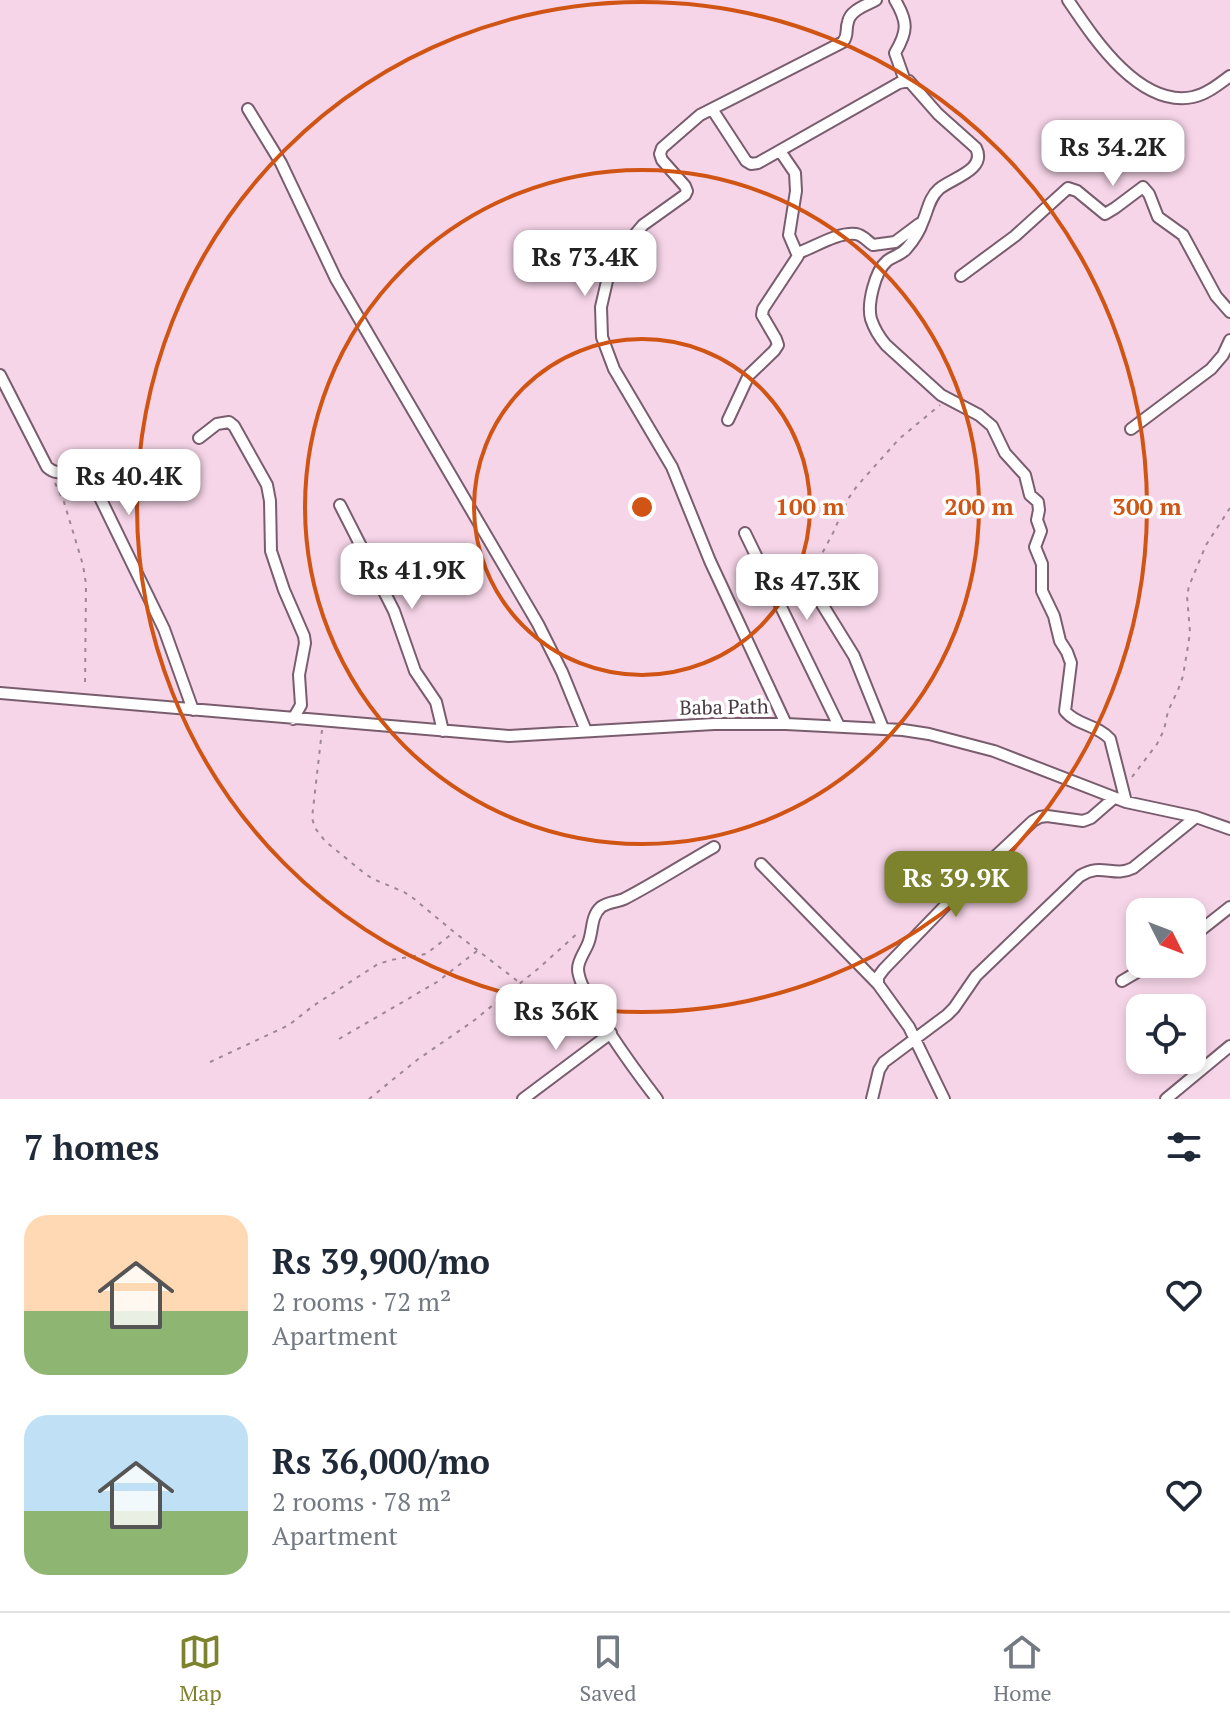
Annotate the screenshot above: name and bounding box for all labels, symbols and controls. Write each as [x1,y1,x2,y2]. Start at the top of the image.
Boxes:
pin: Rs 34.2K [1030,120,1196,188]
text: Rs 34.2K [1059,129,1167,163]
pin: Rs 73.4K [502,230,668,298]
text: Rs 73.4K [531,239,639,273]
pin: Rs 40.4K [46,449,212,517]
text: Rs 40.4K [75,458,183,492]
text: 100 m [775,490,845,522]
text: 200 m [944,490,1014,522]
text: 300 m [1112,490,1182,522]
centre of rings [628,493,656,521]
pin: Rs 41.9K [329,543,495,611]
text: Rs 41.9K [358,552,466,586]
pin: Rs 47.3K [724,554,890,622]
text: Rs 47.3K [754,563,860,597]
street label: Baba Path [679,692,769,721]
pin: Rs 39.9K [873,851,1039,919]
text: Rs 39.9K [902,860,1010,894]
north arrow [1126,898,1206,978]
map controls [1126,898,1206,1074]
pin: Rs 36K [491,984,621,1052]
text: Rs 36K [514,993,598,1027]
button: locate [1126,994,1206,1074]
text: 7 homes [24,1125,159,1170]
icon: filters [1162,1125,1206,1169]
text: Rs 39,900/mo [272,1239,490,1284]
icon: home [88,1247,184,1343]
icon: heart [1162,1273,1206,1317]
text: 2 rooms · 72 m² [272,1284,451,1318]
text: Apartment [272,1318,398,1352]
text: Rs 36,000/mo [272,1439,490,1484]
icon: home [88,1447,184,1543]
icon: heart [1162,1473,1206,1517]
text: 2 rooms · 78 m² [272,1484,451,1518]
text: Apartment [272,1518,398,1552]
tab: Map [178,1630,222,1707]
tab: Saved [579,1630,636,1707]
tab: Home [993,1630,1052,1707]

